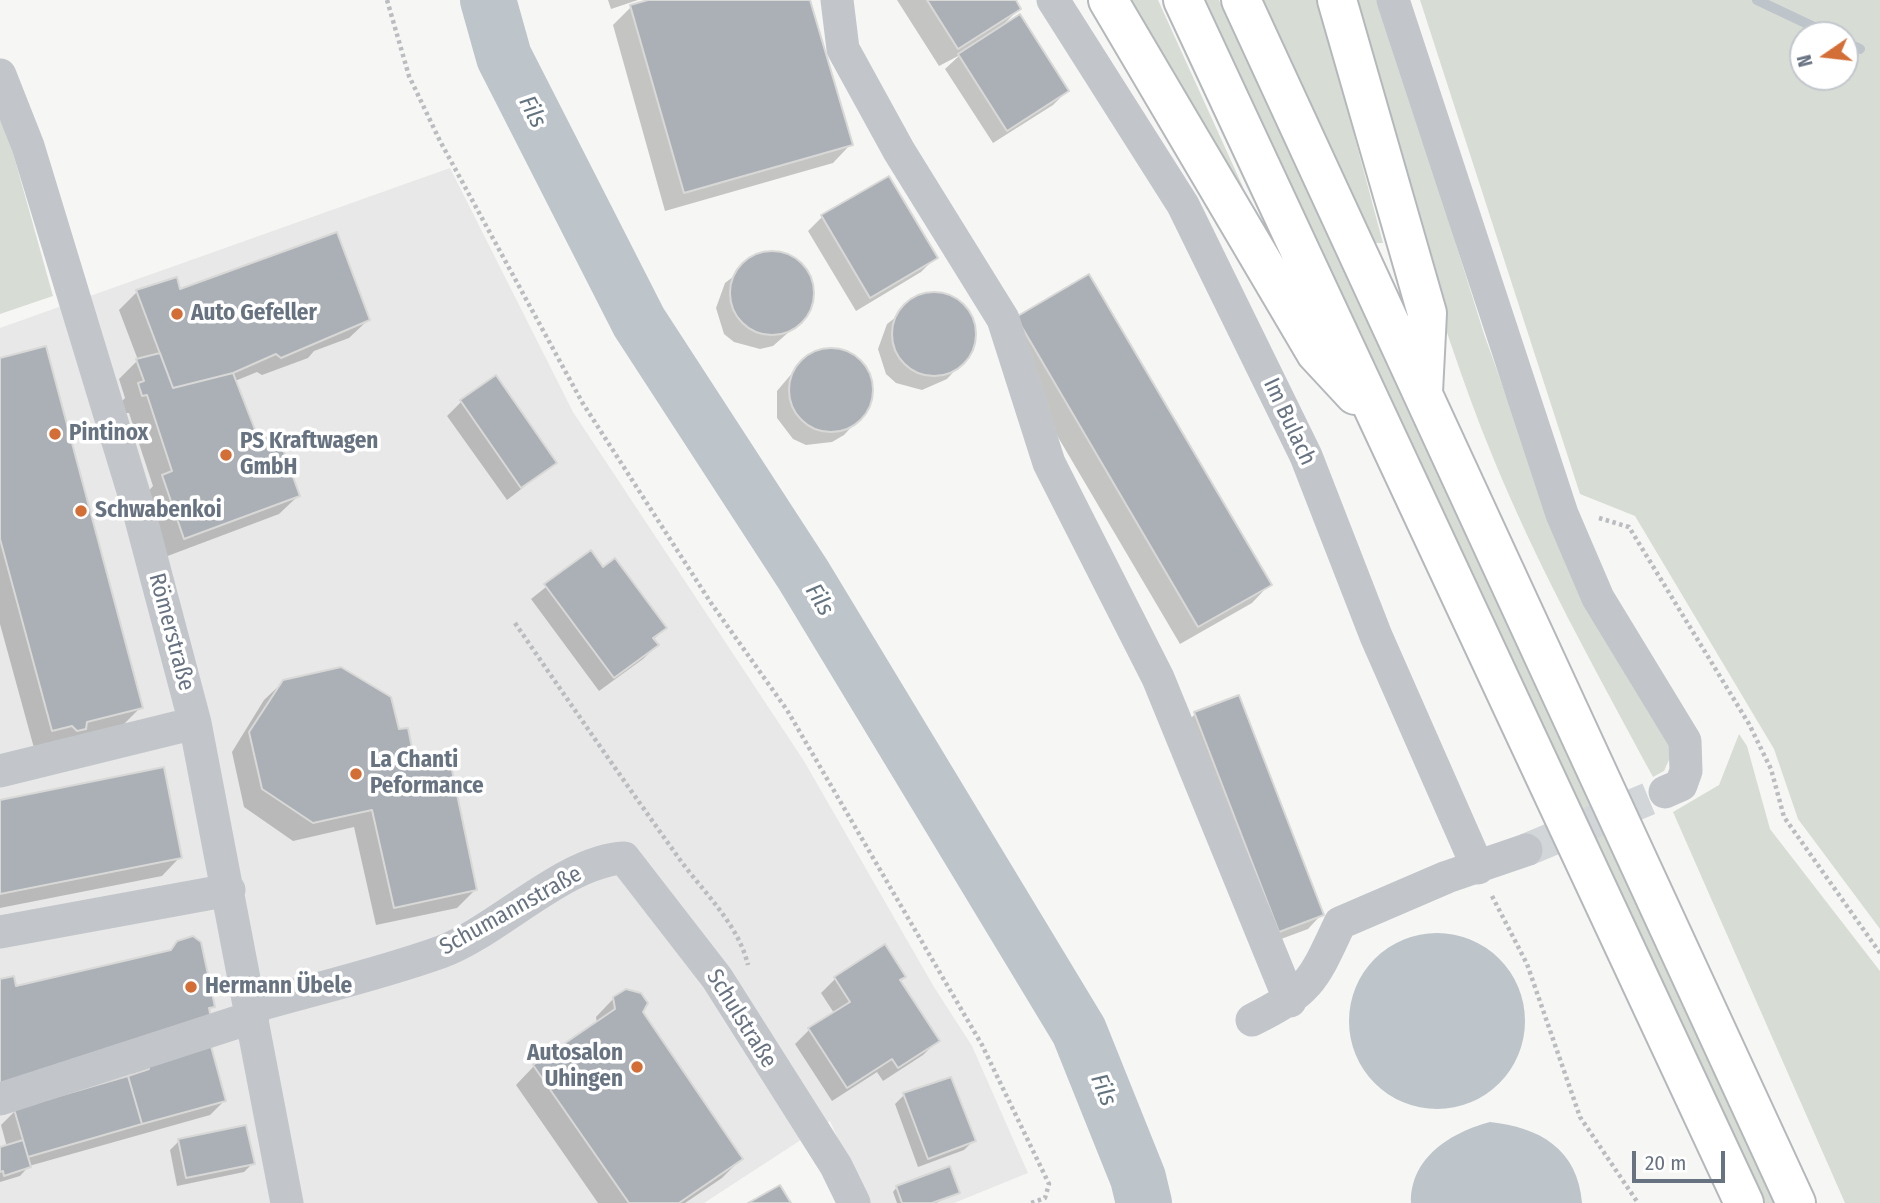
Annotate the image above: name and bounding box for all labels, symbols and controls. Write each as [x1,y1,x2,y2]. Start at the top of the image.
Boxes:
north arrow [1789,21,1859,91]
text: N [1793,52,1818,69]
water label: Fils [512,91,552,133]
place label: Auto Gefeller [191,300,317,328]
marker: Auto Gefeller [169,306,185,322]
street label: Im Bulach [1257,374,1321,470]
place label: Pintinox [69,420,148,448]
marker: Pintinox [47,426,63,442]
place label: PS Kraftwagen GmbH [240,428,378,482]
marker: PS Kraftwagen GmbH [218,447,234,463]
place label: Schwabenkoi [95,497,222,525]
marker: Schwabenkoi [73,503,89,519]
street label: Römerstraße [142,570,200,694]
water label: Fils [798,579,840,621]
place label: La Chanti Peformance [370,747,484,801]
marker: La Chanti Peformance [348,766,364,782]
street label: Schumannstraße [435,861,587,961]
street label: Schulstraße [700,965,782,1073]
place label: Hermann Übele [205,973,352,1001]
marker: Hermann Übele [183,979,199,995]
place label: Autosalon Uhingen [527,1040,623,1094]
marker: Autosalon Uhingen [629,1059,645,1075]
water label: Fils [1084,1070,1122,1110]
scale bar [1635,1136,1728,1180]
text: 20 m [1645,1150,1686,1176]

